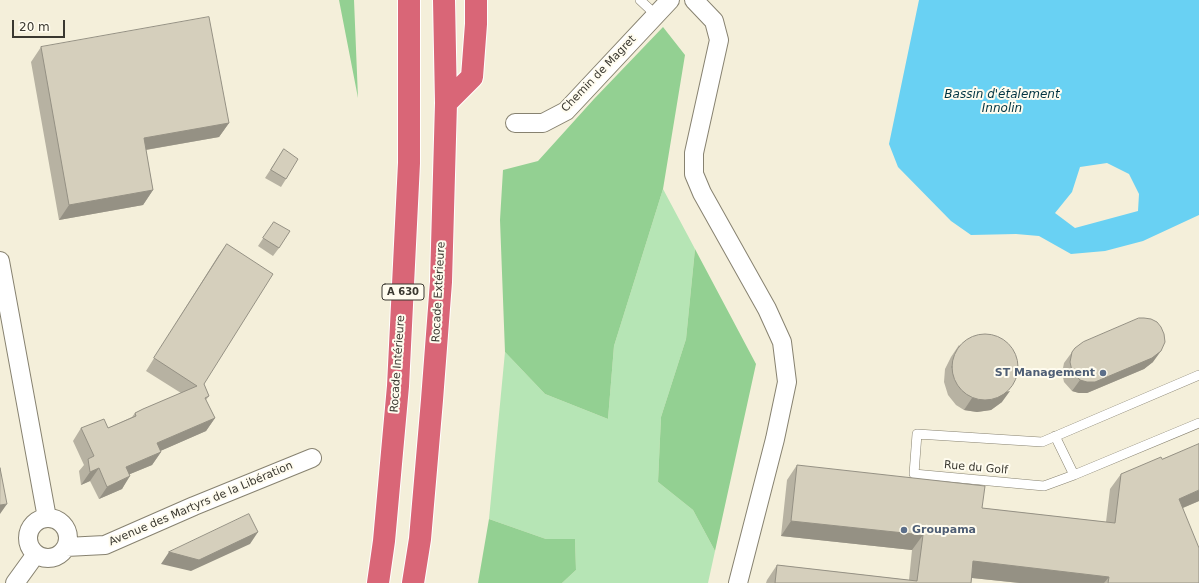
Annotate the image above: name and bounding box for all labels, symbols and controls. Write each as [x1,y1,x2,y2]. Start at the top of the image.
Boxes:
scale bar [14,12,67,38]
text: 20 m [19,20,50,34]
street label: Chemin de Magret [559,33,639,115]
water label: Bassin d'étalement Innolin [944,88,1060,116]
street label: Rocade Extérieure [430,241,448,343]
road number: A 630 [382,284,424,300]
street label: Rocade Intérieure [388,315,408,413]
place label: ST Management [995,366,1095,380]
marker: ST Management [1098,368,1108,378]
street label: Avenue des Martyrs de la Libération [107,459,295,549]
street label: Rue du Golf [944,459,1008,477]
place label: Groupama [912,523,976,537]
marker: Groupama [899,525,909,535]

